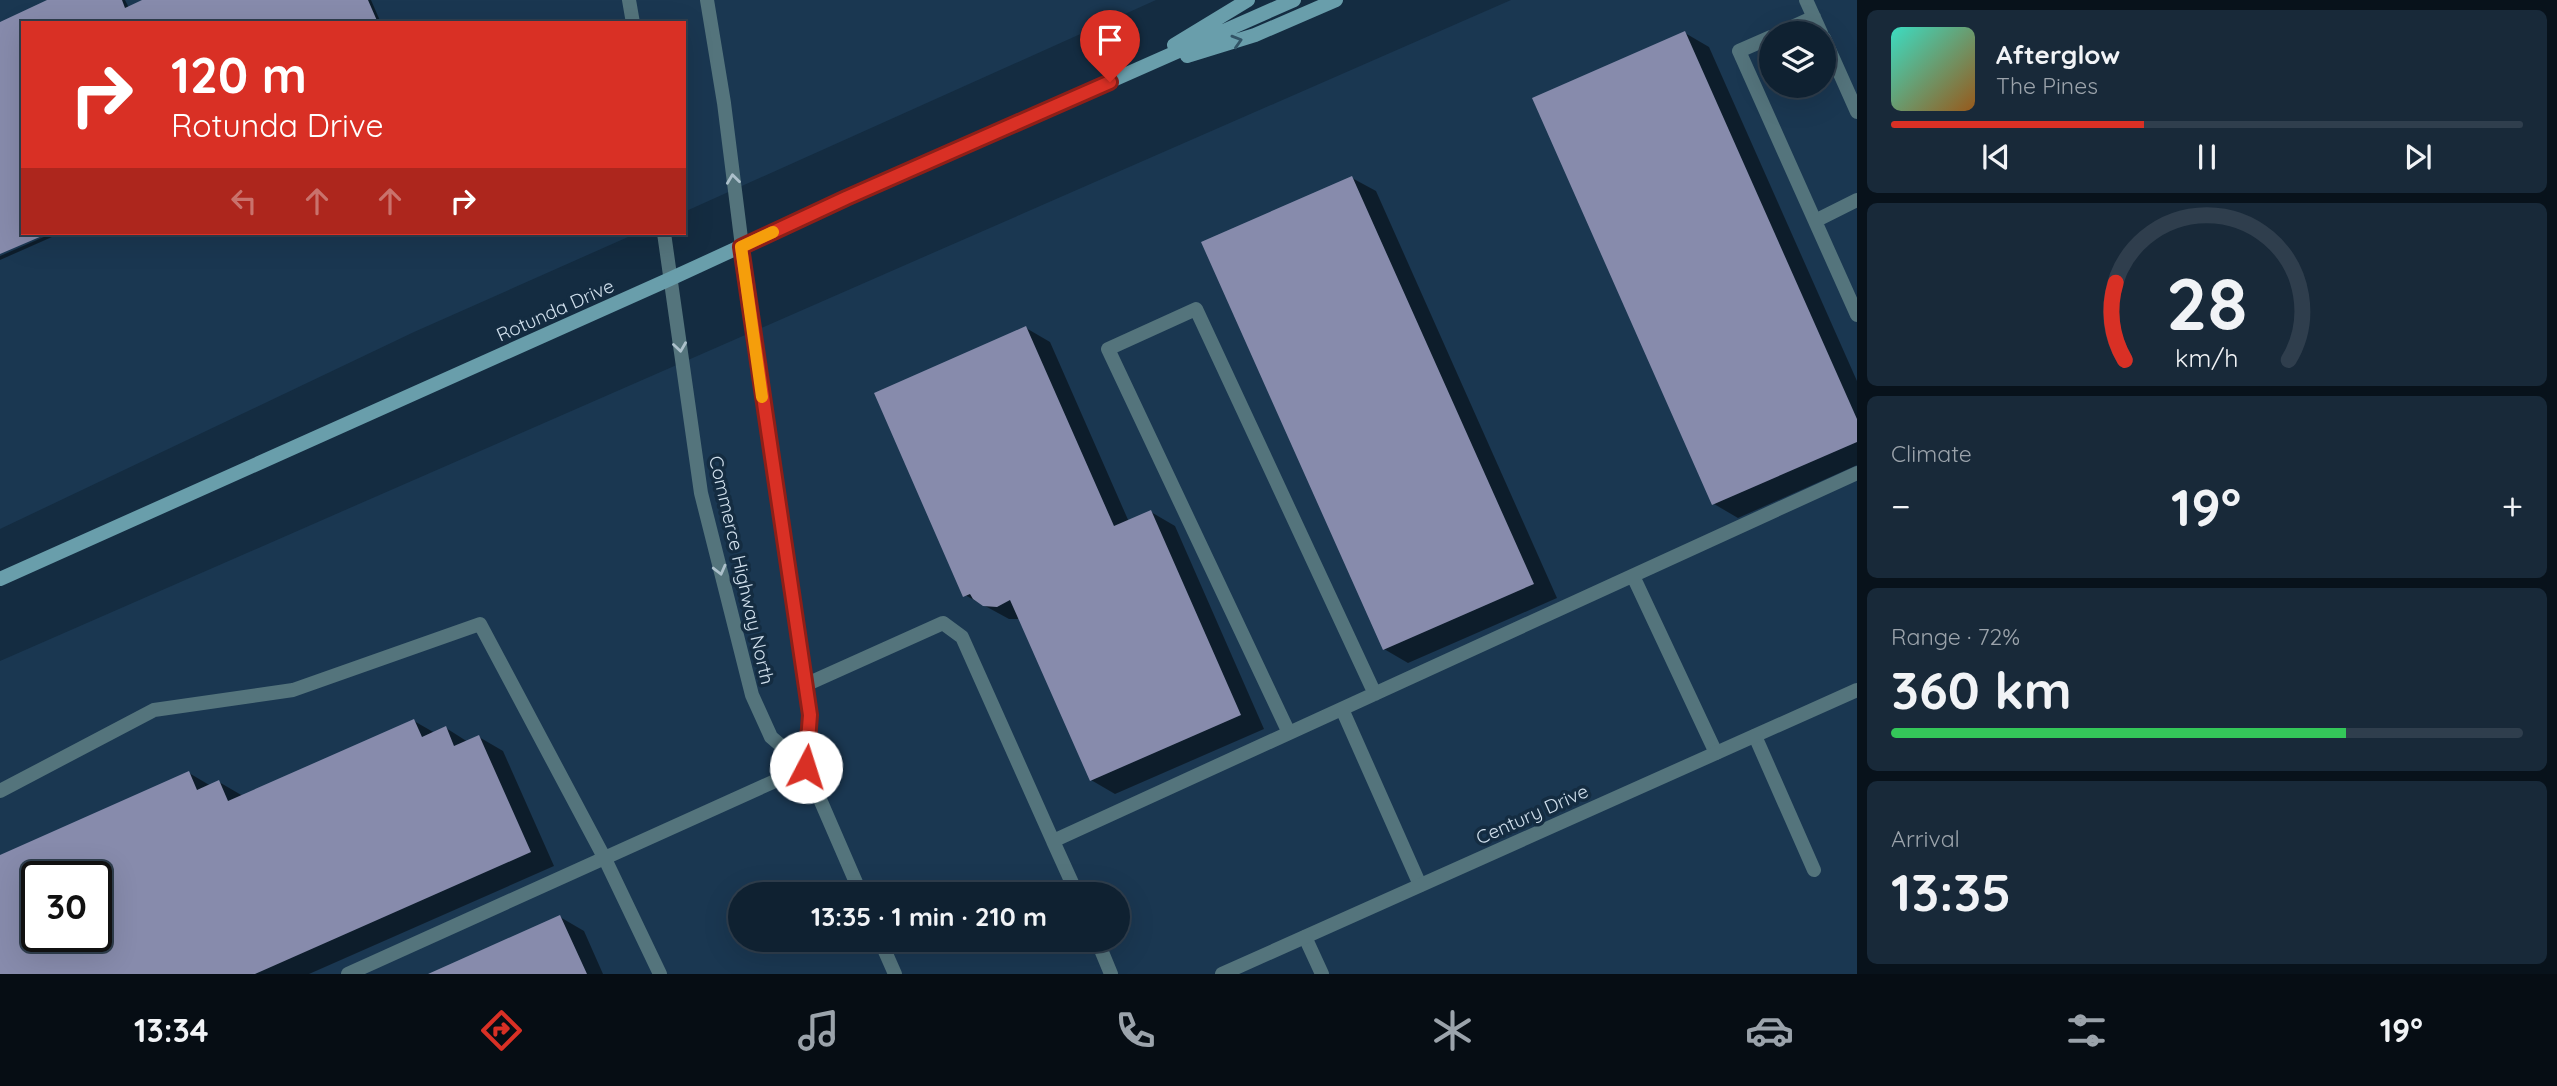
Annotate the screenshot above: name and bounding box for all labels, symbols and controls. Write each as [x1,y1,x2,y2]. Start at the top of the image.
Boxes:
pin [1080,10,1140,82]
icon: arrive [1091,21,1129,59]
map controls [1759,21,1836,98]
button: layers [1759,21,1836,98]
one-way arrow [1231,34,1243,49]
text: Afterglow [1996,38,2120,71]
text: 120 m [171,44,307,105]
icon: right [56,49,147,140]
text: The Pines [1996,71,2098,100]
text: Rotunda Drive [171,105,384,145]
icon: previous [1977,138,2015,176]
icon: pause [2188,138,2226,176]
icon: next [2399,138,2437,176]
one-way arrow [726,173,741,185]
icon: left [225,182,263,220]
icon: ahead [298,182,336,220]
icon: ahead [371,182,409,220]
icon: right [444,182,482,220]
text: 28 [2166,258,2248,349]
street label: Rotunda Drive [492,273,618,347]
one-way arrow [672,341,687,352]
text: km/h [2175,342,2239,373]
text: Climate [1891,439,1972,468]
street label: Commerce Highway North [704,453,780,687]
text: 19° [2171,474,2241,539]
text: − [1891,482,1911,530]
text: + [2502,482,2523,530]
one-way arrow [712,564,726,576]
text: Range · 72% [1891,622,2020,651]
text: 360 km [1891,657,2072,722]
position arrow [769,730,843,804]
street label: Century Drive [1472,779,1592,849]
text: Arrival [1891,824,1960,853]
text: 13:35 [1891,859,2011,924]
speed limit sign: 30 [21,861,112,952]
text: 13:35 · 1 min · 210 m [811,900,1047,933]
icon: directions [477,1006,526,1055]
icon: music [794,1006,843,1055]
icon: phone [1111,1006,1160,1055]
icon: climate [1428,1006,1477,1055]
icon: car [1745,1006,1794,1055]
icon: filters [2062,1006,2111,1055]
text: 13:34 [134,1010,208,1050]
text: 19° [2380,1010,2423,1050]

